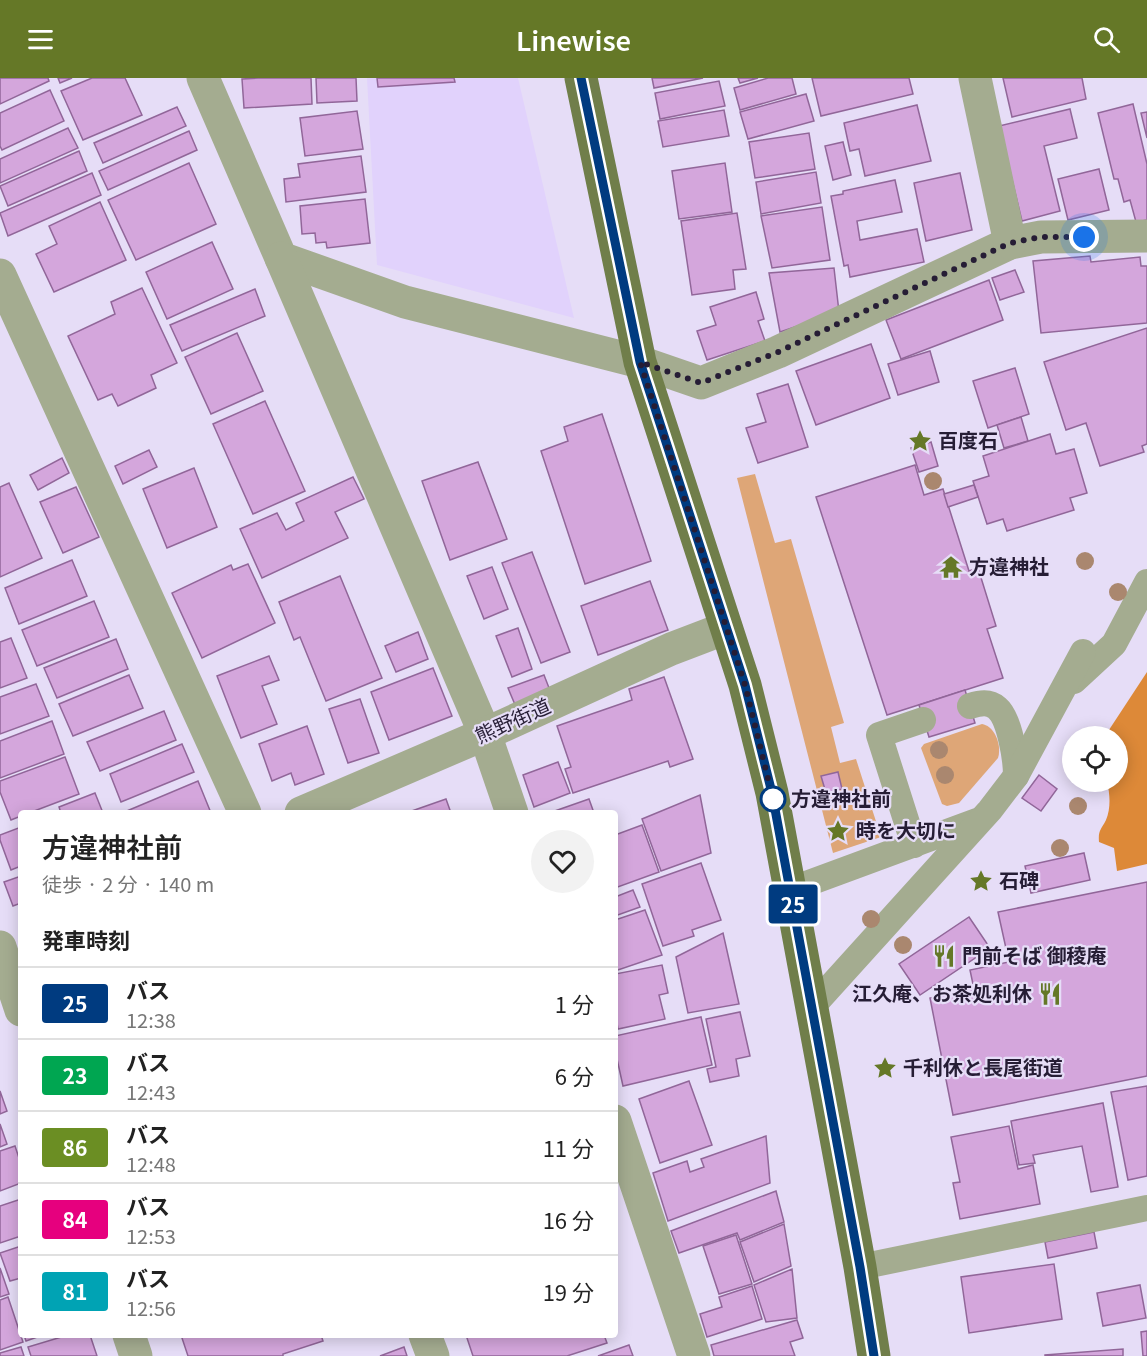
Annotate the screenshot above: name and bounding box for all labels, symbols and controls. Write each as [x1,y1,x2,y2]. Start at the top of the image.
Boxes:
text: Linewise [516,20,631,59]
icon: menu [24,23,57,56]
icon: search [1090,23,1123,56]
your location [1069,222,1099,252]
place label: 百度石 [938,425,998,454]
place icon: 百度石 [907,428,933,454]
place label: 方違神社 [969,551,1049,580]
temple icon: 方違神社 [938,554,964,580]
street label: 熊野街道 [470,690,555,749]
map controls [1062,726,1128,792]
button: locate [1062,726,1128,792]
place label: 方違神社前 [791,783,891,812]
marker: 方違神社前 [760,786,786,812]
place label: 時を大切に [856,815,956,844]
place icon: 時を大切に [825,818,851,844]
text: 方違神社前 [42,826,182,866]
button: heart [531,830,594,893]
place label: 石碑 [999,865,1039,894]
place icon: 石碑 [968,868,994,894]
text: 徒歩 · 2 分 · 140 m [42,869,214,898]
line badge: 25 [766,884,820,924]
text: 25 [781,889,805,919]
text: 発車時刻 [42,923,130,955]
place label: 門前そば 御稜庵 [962,940,1107,969]
restaurant icon: 門前そば 御稜庵 [931,943,957,969]
text: バス [126,973,170,1005]
place label: 江久庵、お茶処利休 [852,978,1032,1007]
restaurant icon: 江久庵、お茶処利休 [1037,981,1063,1007]
text: 1 分 [555,987,594,1019]
text: 25 [63,988,87,1018]
text: 12:38 [126,1005,176,1034]
text: バス [126,1045,170,1077]
place label: 千利休と長尾街道 [903,1052,1063,1081]
place icon: 千利休と長尾街道 [872,1055,898,1081]
text: 6 分 [555,1059,594,1091]
text: 23 [63,1060,87,1090]
text: 12:43 [126,1077,176,1106]
text: バス [126,1117,170,1149]
text: 11 分 [543,1131,594,1163]
text: 86 [63,1132,87,1162]
text: 12:48 [126,1149,176,1178]
text: バス [126,1189,170,1221]
text: 16 分 [543,1203,594,1235]
text: 84 [63,1204,87,1234]
text: 12:53 [126,1221,176,1250]
text: バス [126,1261,170,1293]
text: 19 分 [543,1275,594,1307]
text: 81 [63,1276,87,1306]
text: 12:56 [126,1293,176,1322]

